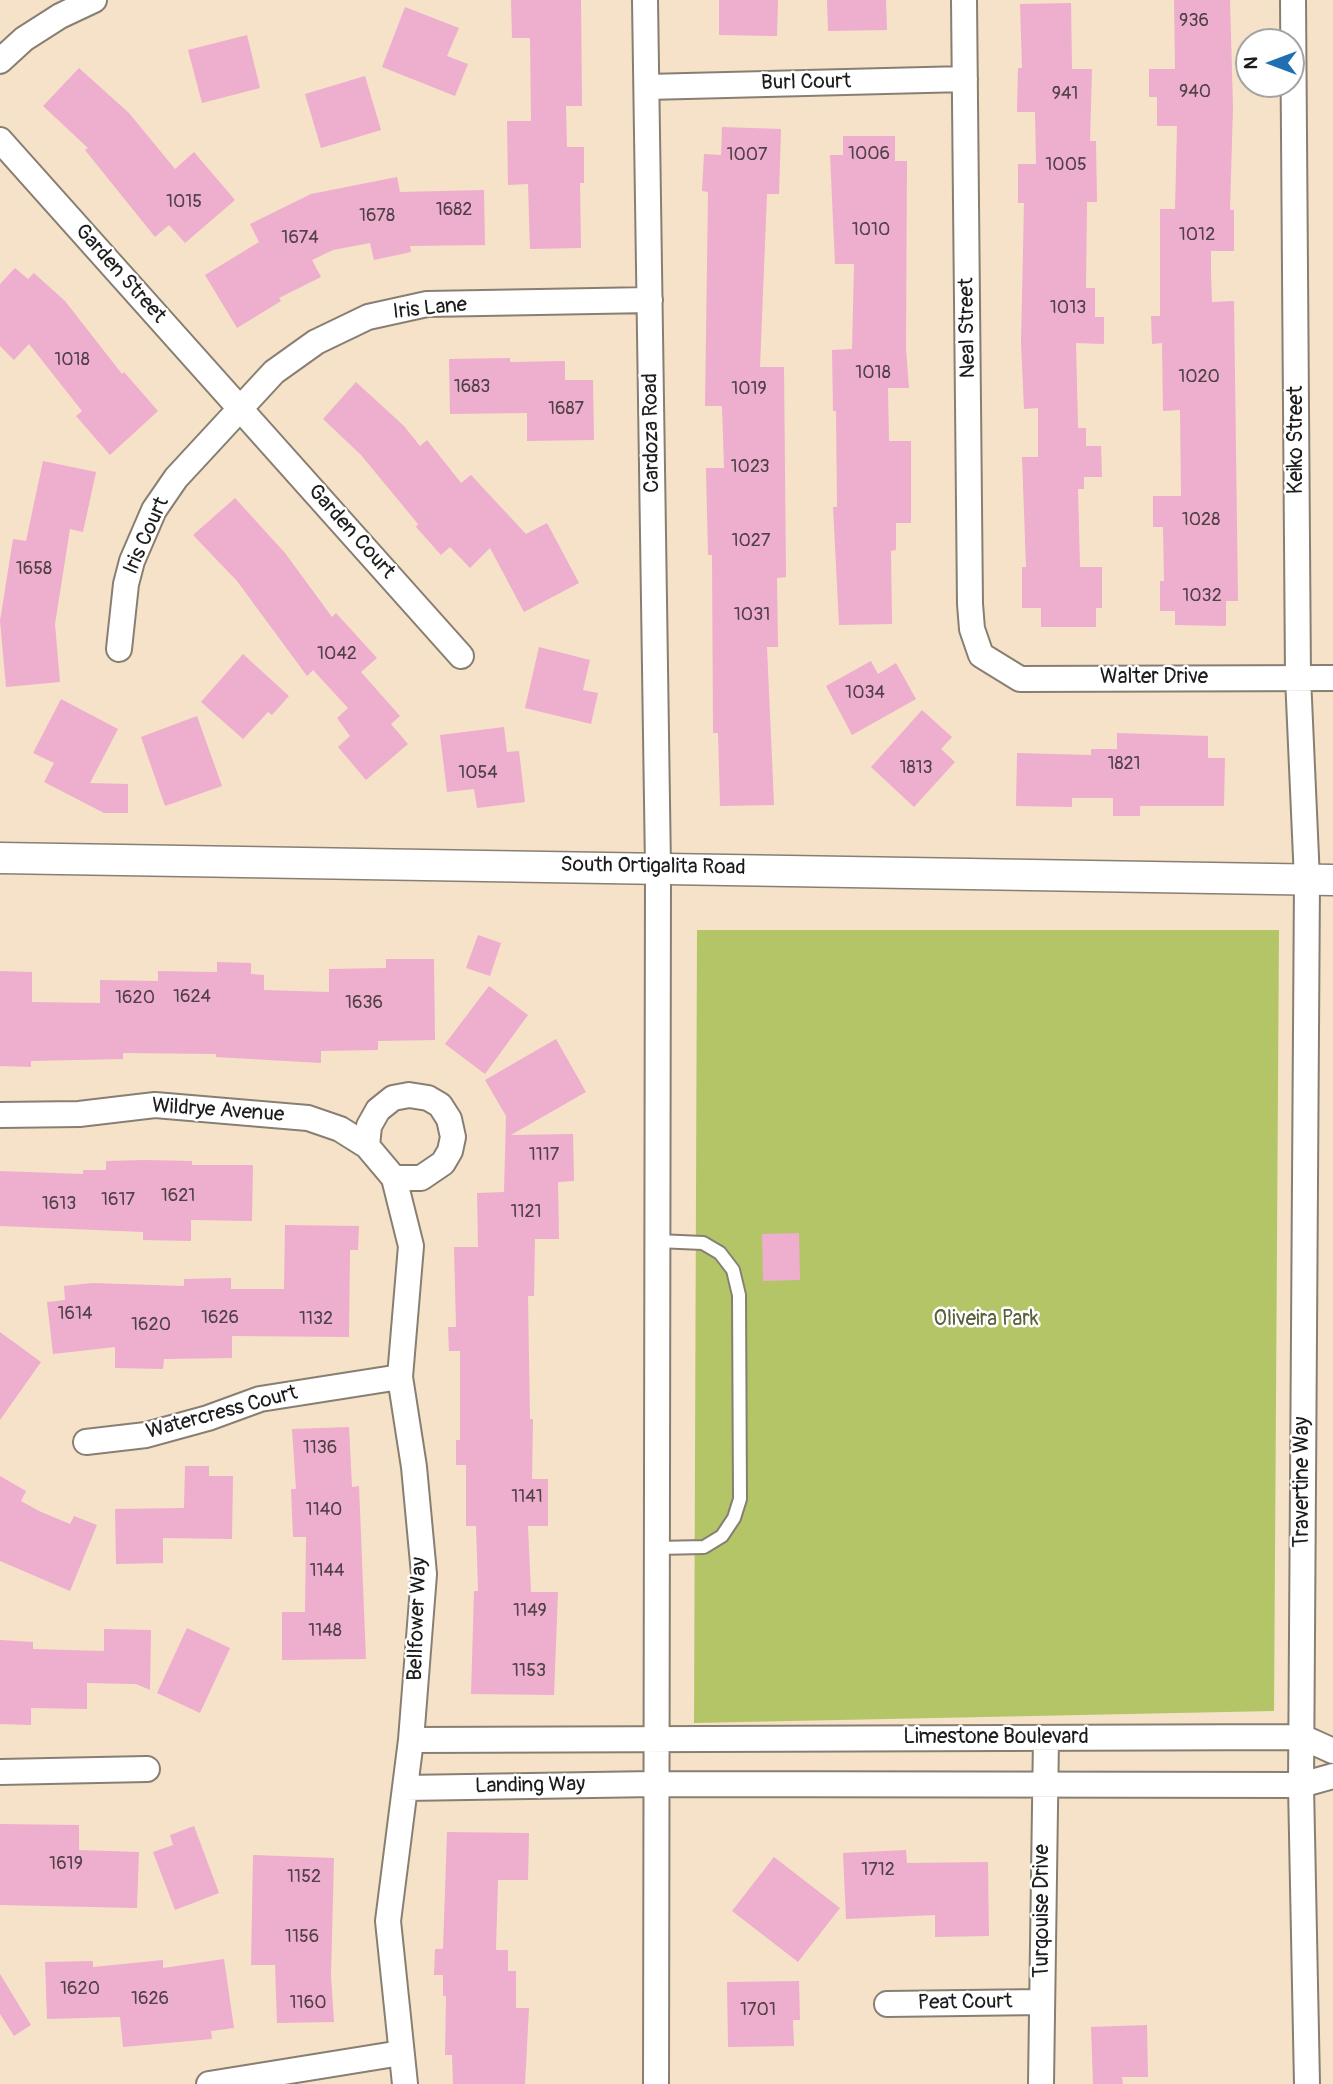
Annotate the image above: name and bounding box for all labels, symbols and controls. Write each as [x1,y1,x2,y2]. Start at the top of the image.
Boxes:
house number: 936 [1179,10,1209,32]
north arrow [1235,28,1305,98]
text: N [1239,57,1263,69]
street label: Burl Court [761,70,851,96]
house number: 940 [1179,81,1211,103]
house number: 941 [1052,83,1078,105]
house number: 1006 [848,143,890,165]
house number: 1007 [726,144,768,166]
house number: 1005 [1045,154,1087,176]
house number: 1015 [166,191,202,213]
house number: 1682 [436,199,472,221]
house number: 1678 [359,205,395,227]
street label: Garden Street [69,219,171,329]
house number: 1010 [852,219,890,241]
house number: 1012 [1179,224,1215,246]
house number: 1674 [281,227,319,249]
street label: Neal Street [955,277,981,379]
street label: Iris Lane [392,293,468,325]
house number: 1013 [1050,297,1086,319]
house number: 1018 [54,349,90,371]
house number: 1018 [855,362,891,384]
house number: 1020 [1178,366,1220,388]
street label: Cardoza Road [638,373,666,493]
house number: 1683 [454,376,490,398]
house number: 1019 [731,378,767,400]
street label: Keiko Street [1284,386,1310,494]
house number: 1687 [548,398,584,420]
house number: 1023 [731,456,769,478]
street label: Garden Court [302,480,400,584]
street label: Iris Court [119,493,175,579]
house number: 1028 [1182,509,1220,531]
house number: 1027 [732,530,770,552]
house number: 1658 [16,558,52,580]
house number: 1032 [1182,585,1222,607]
house number: 1031 [734,604,770,626]
house number: 1042 [317,643,357,665]
street label: Walter Drive [1100,665,1208,691]
house number: 1034 [845,682,885,704]
house number: 1821 [1107,753,1141,775]
house number: 1813 [899,757,933,779]
house number: 1054 [458,762,498,784]
street label: South Ortigalita Road [560,853,746,881]
house number: 1624 [173,986,211,1008]
house number: 1620 [115,987,155,1009]
house number: 1636 [345,992,383,1014]
street label: Wildrye Avenue [151,1094,285,1128]
house number: 1117 [529,1144,559,1166]
house number: 1621 [161,1185,195,1207]
house number: 1617 [101,1189,135,1211]
house number: 1613 [42,1193,76,1215]
house number: 1121 [510,1201,542,1223]
house number: 1614 [58,1303,92,1325]
house number: 1626 [201,1307,239,1329]
park label: Oliveira Park [934,1307,1038,1333]
house number: 1132 [299,1308,333,1330]
house number: 1620 [131,1314,171,1336]
street label: Watercress Court [144,1381,300,1445]
street label: Travertine Way [1290,1416,1316,1548]
house number: 1136 [303,1437,337,1459]
house number: 1141 [511,1486,543,1508]
house number: 1140 [306,1499,342,1521]
street label: Bellfower Way [403,1557,433,1681]
house number: 1144 [310,1560,344,1582]
house number: 1149 [513,1600,547,1622]
house number: 1148 [308,1620,342,1642]
house number: 1153 [512,1660,546,1682]
street label: Limestone Boulevard [903,1725,1089,1751]
street label: Landing Way [475,1772,585,1800]
street label: Turqouise Drive [1030,1844,1056,1978]
house number: 1619 [49,1853,83,1875]
house number: 1712 [861,1859,895,1881]
house number: 1152 [287,1866,321,1888]
house number: 1156 [285,1926,319,1948]
house number: 1620 [60,1978,100,2000]
house number: 1626 [131,1988,169,2010]
street label: Peat Court [917,1990,1013,2016]
house number: 1160 [290,1992,326,2014]
house number: 1701 [740,1999,776,2021]

